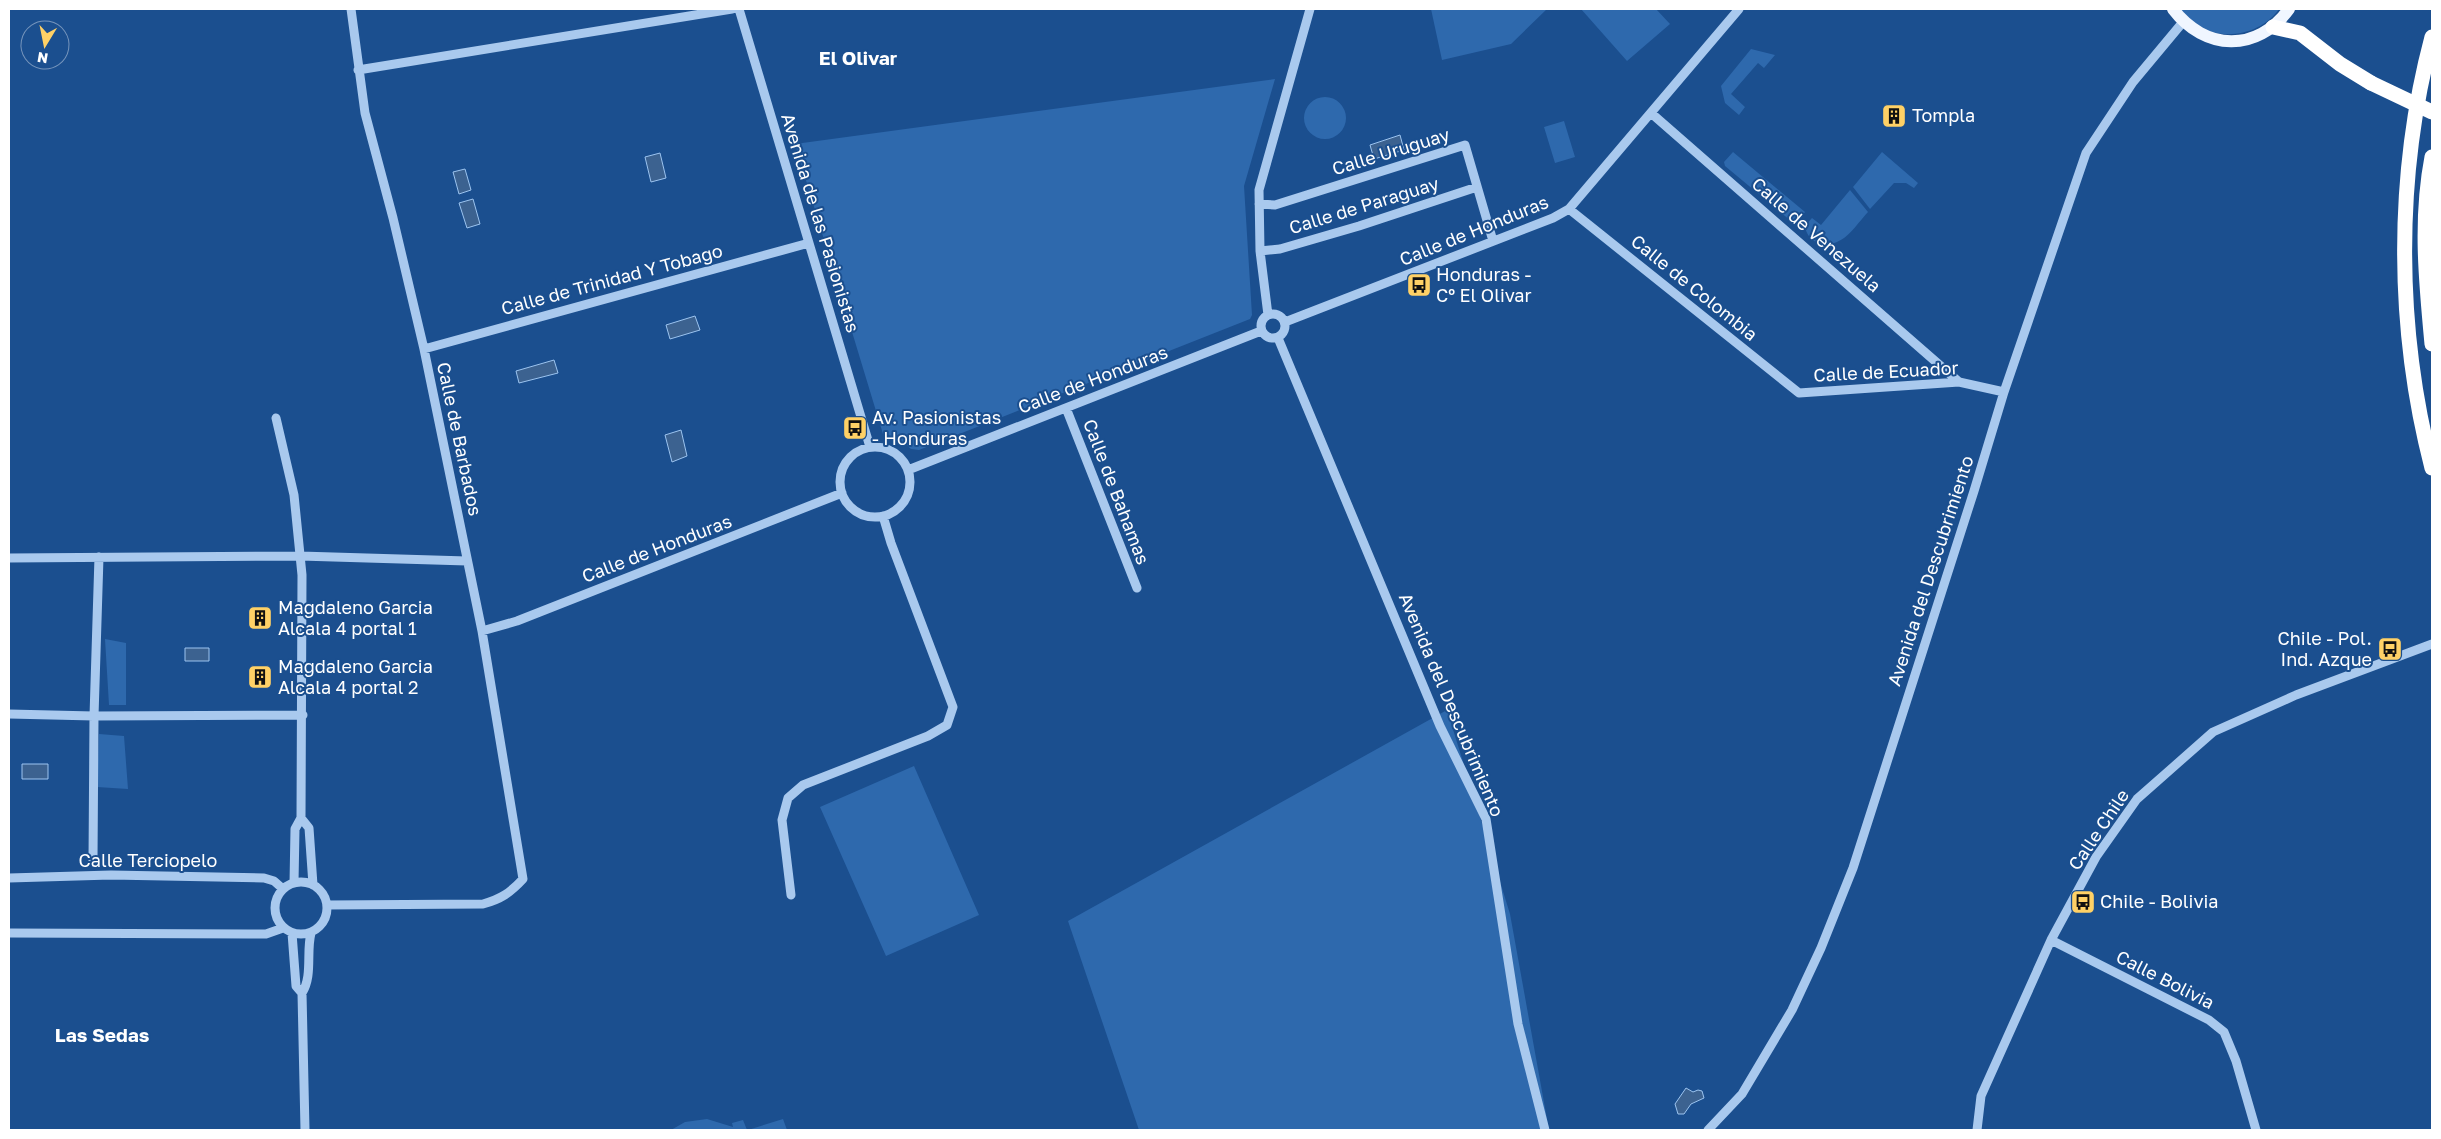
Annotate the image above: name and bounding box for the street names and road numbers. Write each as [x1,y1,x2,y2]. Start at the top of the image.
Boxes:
street label: Avenida de las Pasionistas [777,110,865,335]
street label: Calle Uruguay [1329,123,1452,179]
street label: Calle de Paraguay [1286,172,1441,238]
street label: Calle de Venezuela [1748,172,1886,296]
street label: Calle de Honduras [1396,190,1551,270]
street label: Calle de Colombia [1627,230,1762,345]
street label: Calle de Trinidad Y Tobago [499,239,725,319]
street label: Calle de Honduras [1015,340,1171,418]
street label: Calle de Ecuador [1813,356,1959,386]
street label: Calle de Barbados [433,360,487,518]
street label: Calle de Bahamas [1079,416,1155,567]
street label: Avenida del Descubrimiento [1882,453,1978,689]
street label: Calle de Honduras [579,509,735,587]
street label: Avenida del Descubrimiento [1395,589,1509,820]
street label: Calle Chile [2063,785,2133,874]
street label: Calle Terciopelo [79,849,217,871]
street label: Calle Bolivia [2113,945,2218,1013]

